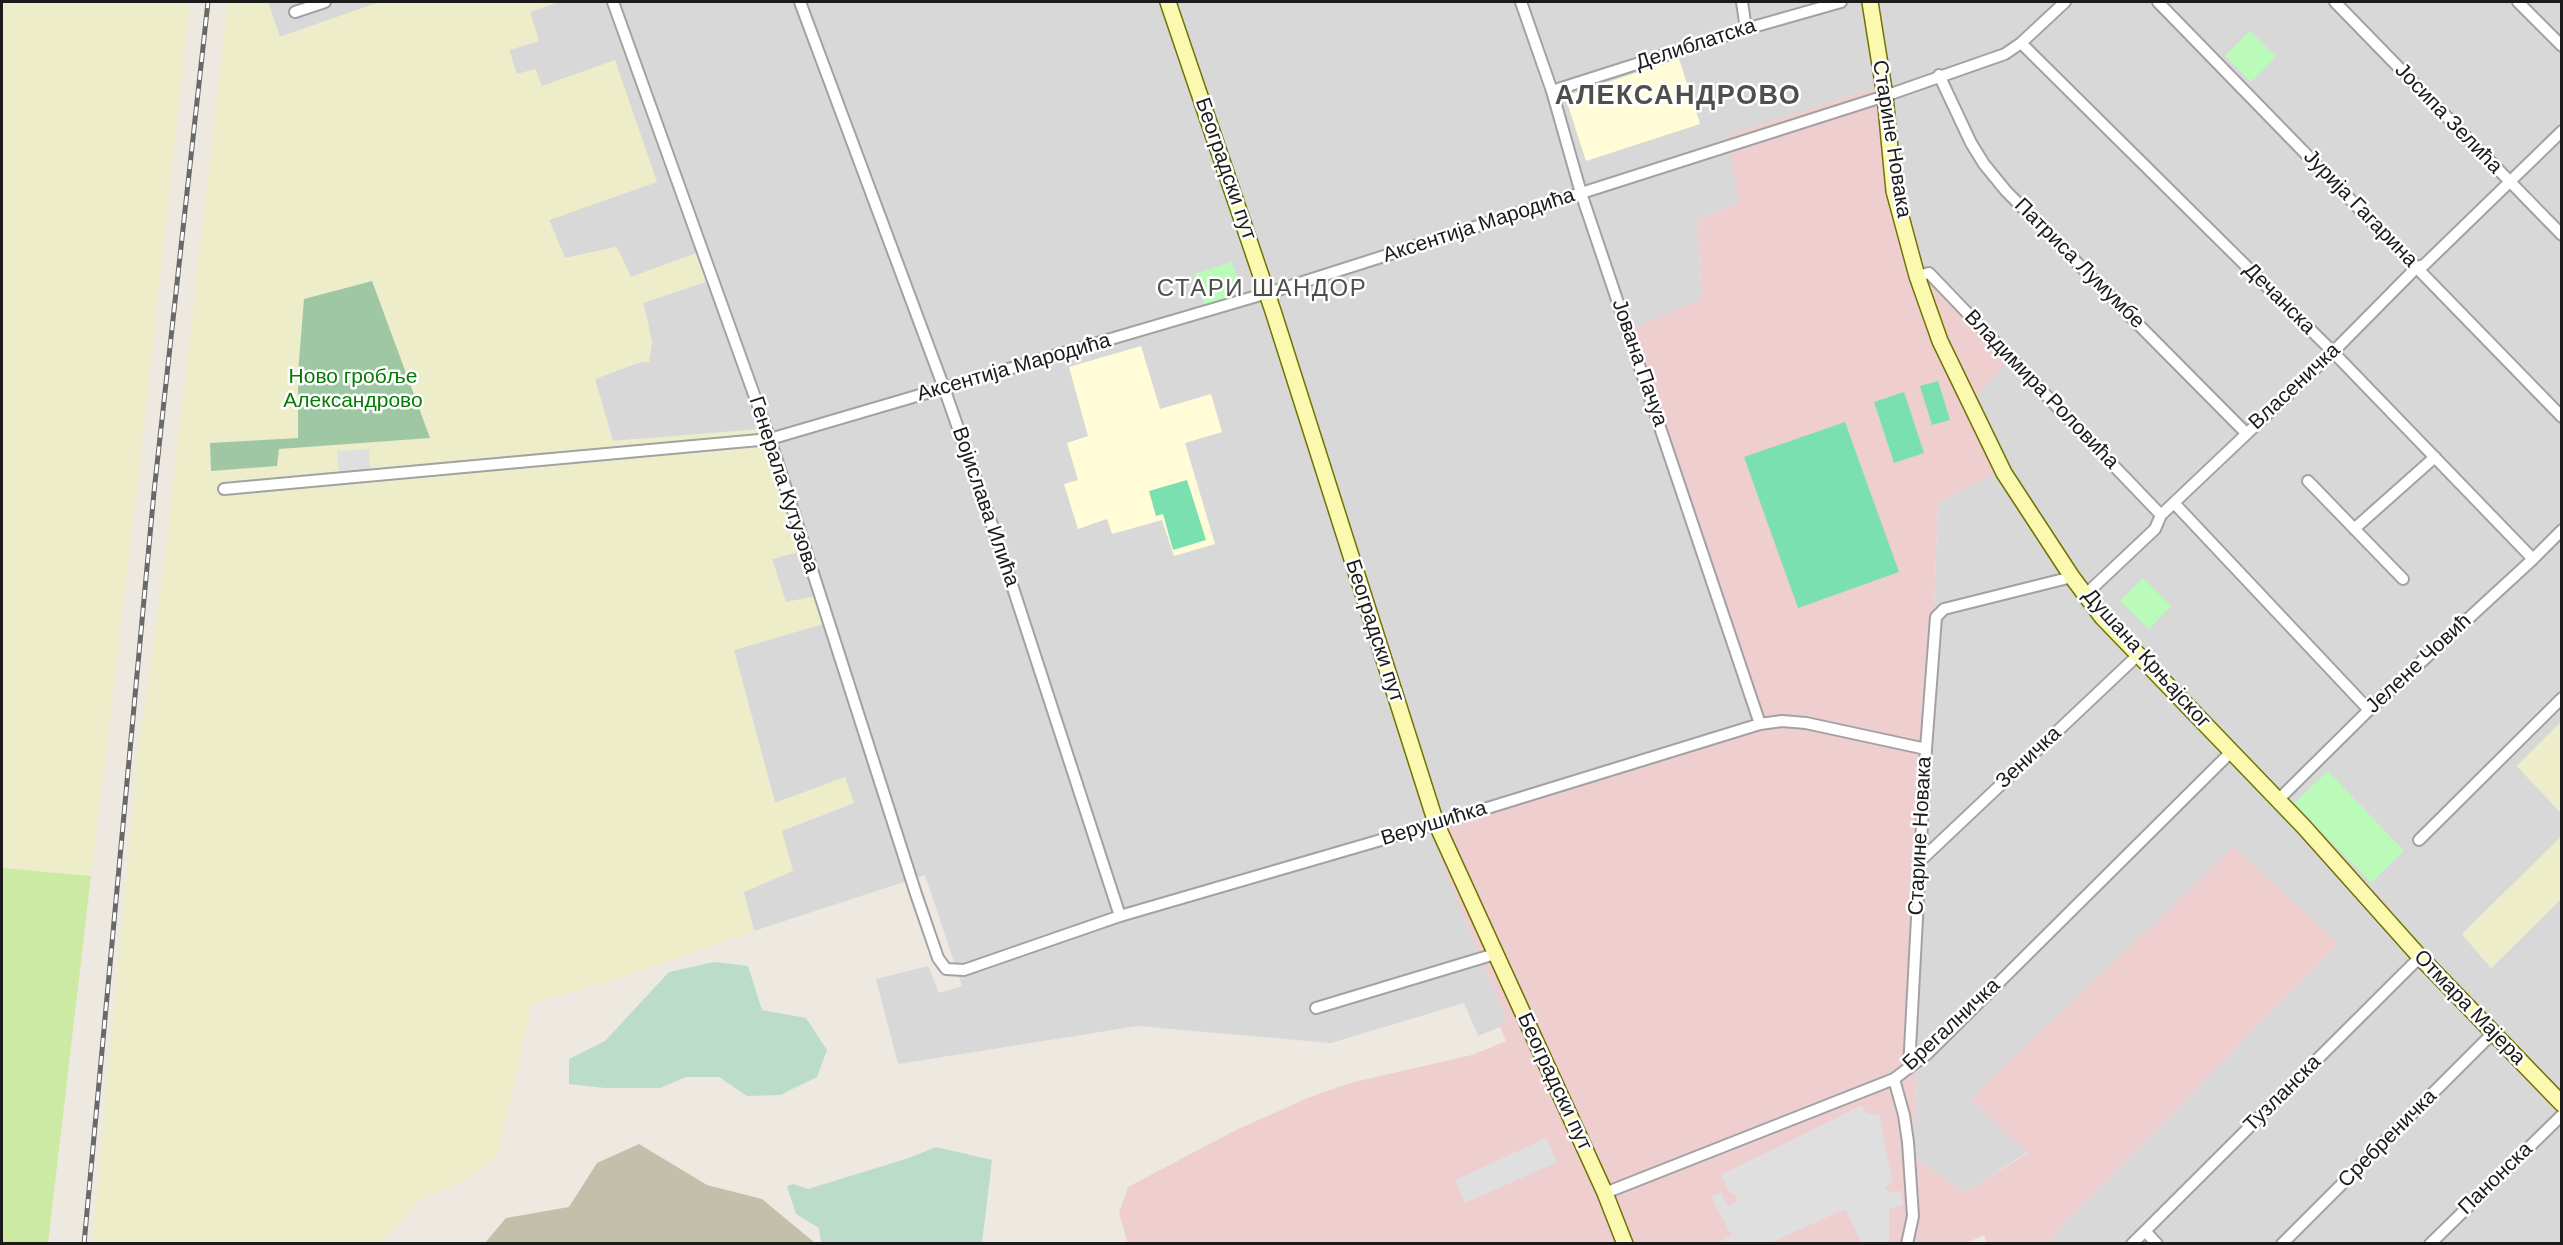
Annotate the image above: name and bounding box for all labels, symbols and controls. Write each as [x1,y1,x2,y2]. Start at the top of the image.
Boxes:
street label: Делиблатска [1633,14,1759,76]
street label: Старине Новака [1866,58,1916,220]
street label: Јосипа Зелића [2389,58,2507,180]
district label: АЛЕКСАНДРОВО [1555,81,1801,113]
street label: Београдски пут [1189,95,1261,243]
street label: Јурија Гагарина [2298,145,2422,273]
street label: Аксентија Мародића [1380,183,1578,269]
street label: Патриса Лумумбе [2009,194,2149,334]
street label: Дечанска [2238,258,2320,340]
district label: СТАРИ ШАНДОР [1157,276,1367,304]
street label: Јована Пачуа [1605,296,1673,430]
street label: Владимира Роловића [1958,305,2124,475]
street label: Аксентија Мародића [914,328,1114,408]
street label: Власеничка [2244,338,2346,436]
park label: Ново гробље Александрово [283,364,423,414]
street label: Генерала Кутузова [743,393,823,577]
street label: Војислава Илића [946,424,1024,590]
street label: Београдски пут [1339,556,1409,706]
street label: Душана Крњајског [2077,584,2215,734]
street label: Јелене Човић [2361,609,2477,719]
street label: Зеничка [1991,722,2067,794]
street label: Старине Новака [1904,756,1938,916]
street label: Верушићка [1378,796,1490,852]
street label: Отмара Мајера [2408,945,2530,1071]
street label: Брегалничка [1898,974,2006,1076]
street label: Београдски пут [1511,1009,1597,1155]
street label: Тузланска [2239,1050,2327,1138]
street label: Сребреничка [2333,1084,2443,1194]
street label: Панонска [2454,1137,2538,1221]

